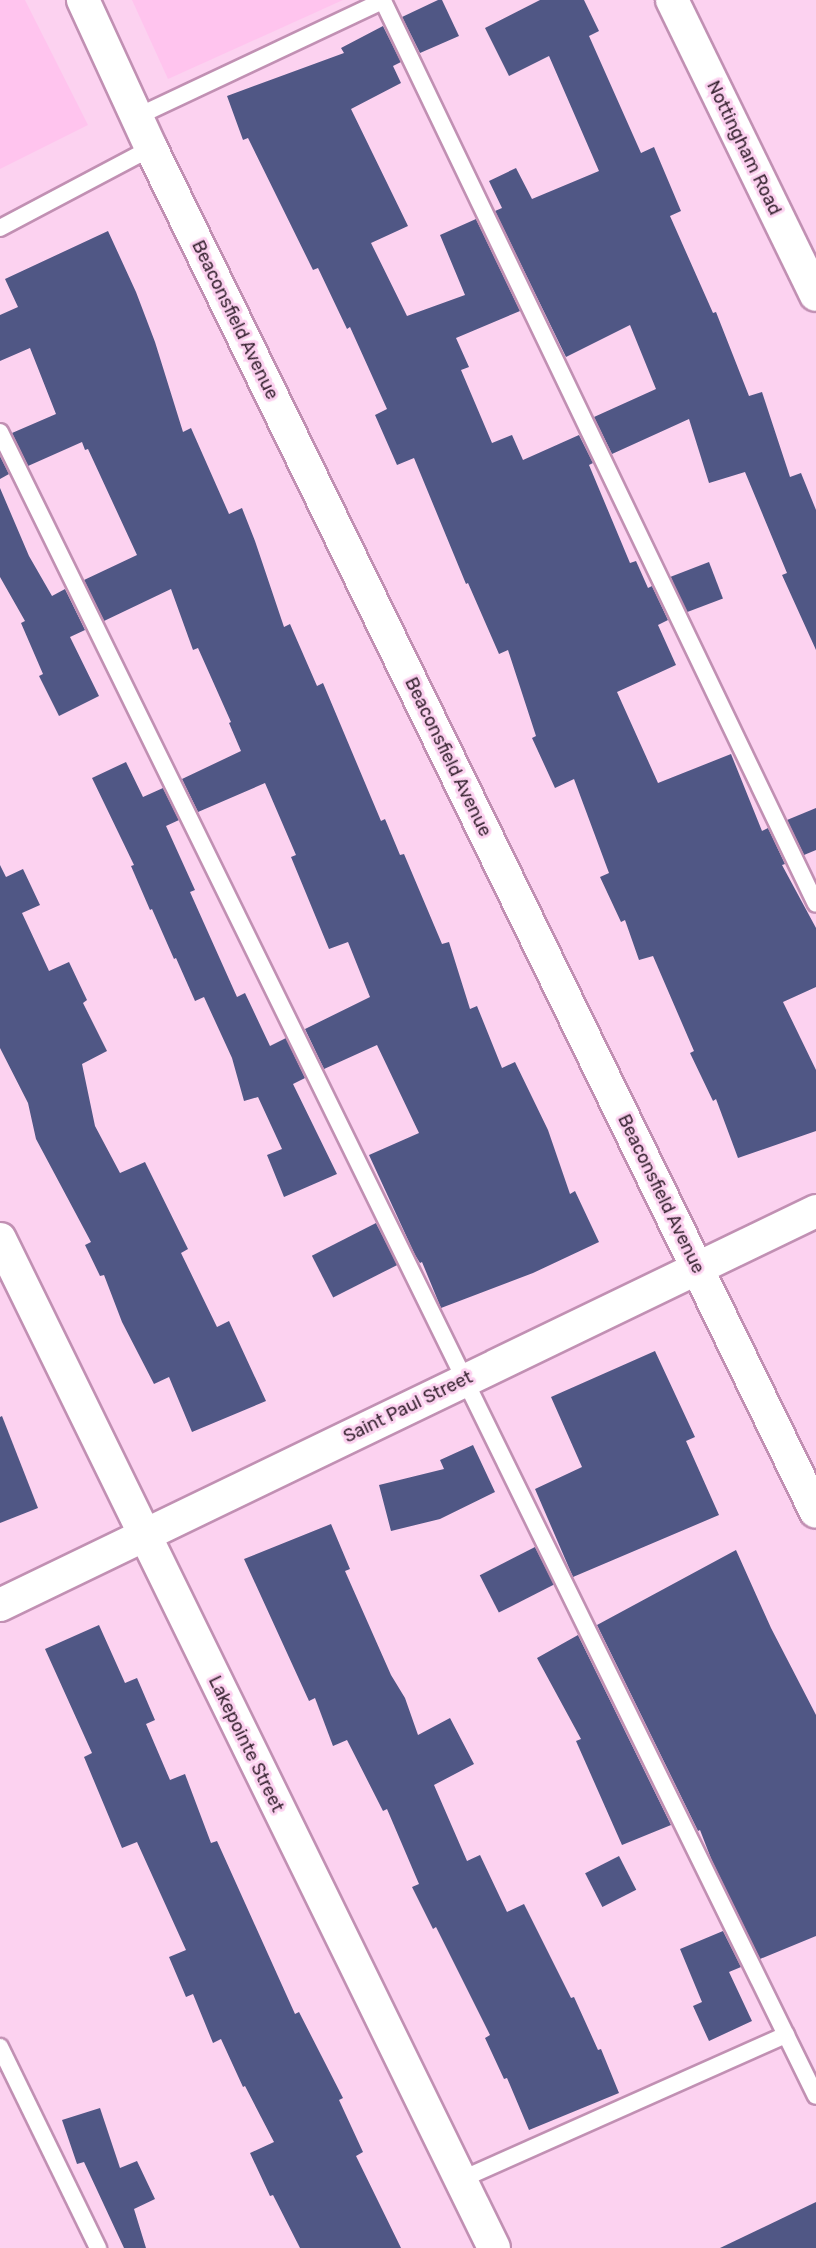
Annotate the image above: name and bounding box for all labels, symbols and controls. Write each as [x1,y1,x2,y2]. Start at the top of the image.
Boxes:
street label: Nottingham Road [702,77,786,219]
street label: Beaconsfield Avenue [187,237,283,403]
street label: Beaconsfield Avenue [400,674,496,840]
street label: Beaconsfield Avenue [613,1111,709,1277]
street label: Saint Paul Street [340,1366,476,1448]
street label: Lakepointe Street [204,1672,288,1816]

